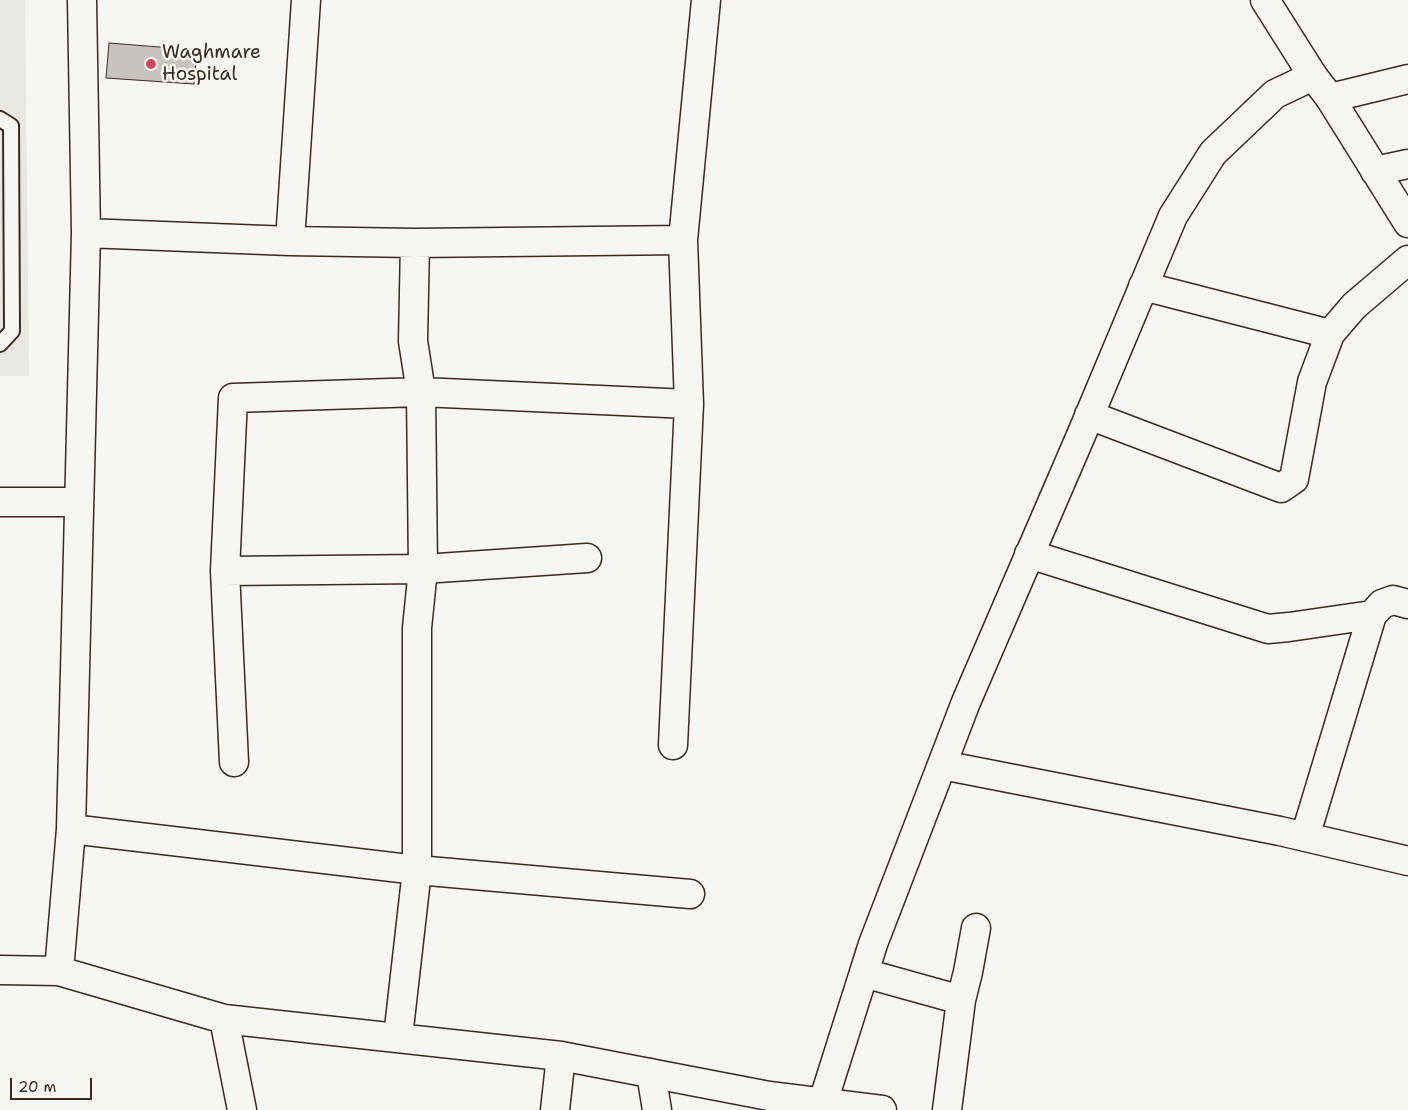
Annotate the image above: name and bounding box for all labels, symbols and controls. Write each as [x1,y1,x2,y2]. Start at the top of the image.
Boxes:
place label: Waghmare Hospital [162,42,261,86]
marker: Waghmare Hospital [144,57,158,71]
scale bar [12,1068,95,1100]
text: 20 m [18,1077,57,1097]

